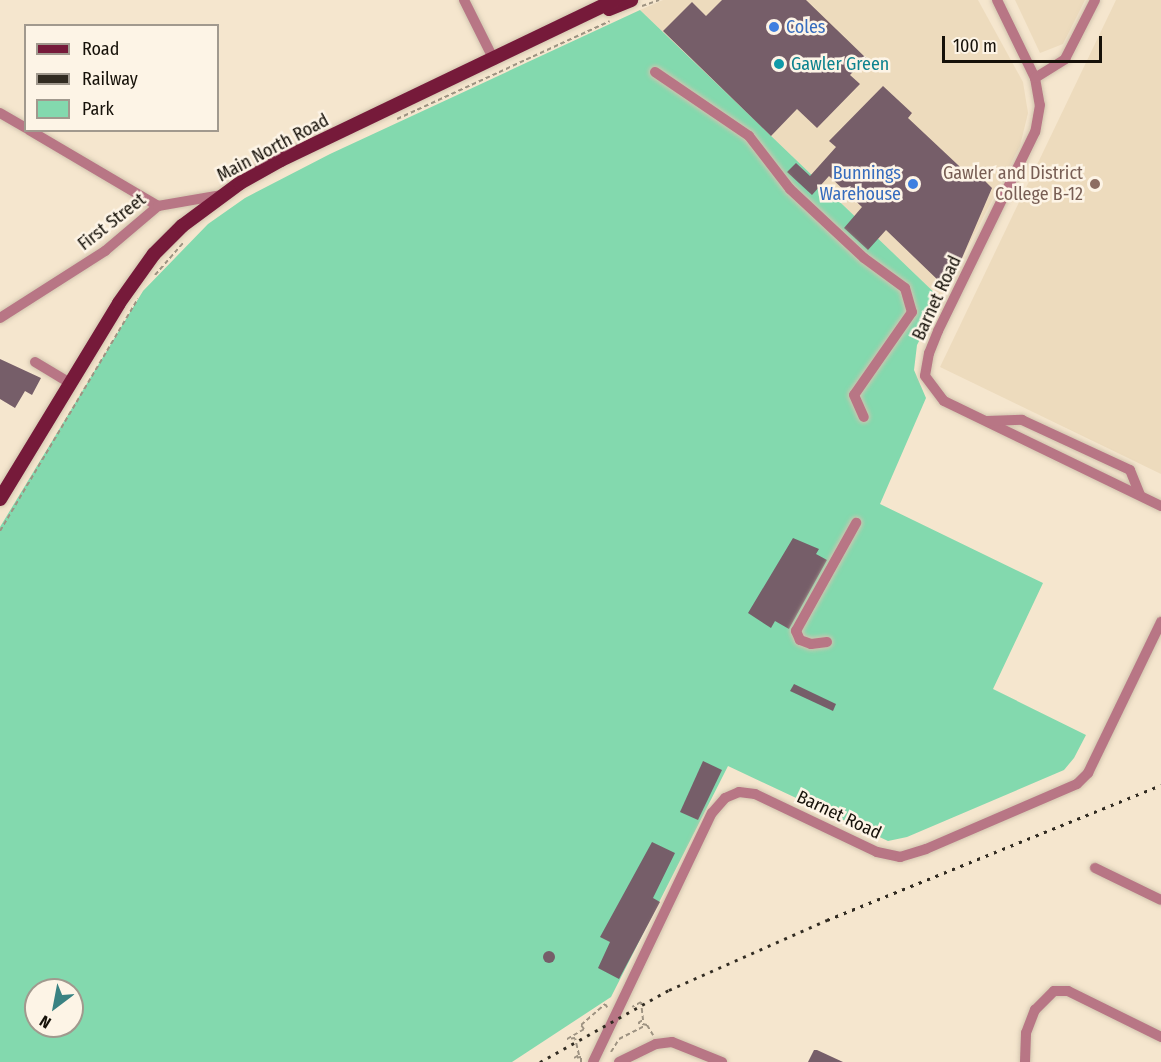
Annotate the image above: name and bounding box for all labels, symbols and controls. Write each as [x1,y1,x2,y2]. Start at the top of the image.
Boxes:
place label: Coles [786,16,825,38]
marker: Coles [767,20,781,34]
legend [24,24,219,132]
scale bar [945,24,1106,62]
text: 100 m [953,35,997,57]
text: Road [82,38,119,60]
place label: Gawler Green [791,53,889,75]
marker: Gawler Green [772,57,786,71]
text: Railway [82,68,138,90]
text: Park [82,98,114,120]
street label: Main North Road [213,109,333,187]
place label: Bunnings Warehouse [820,163,901,206]
place label: Gawler and District College B-12 [943,163,1083,206]
marker: Bunnings Warehouse [906,177,920,191]
marker: Gawler and District College B-12 [1088,177,1102,191]
street label: First Street [74,189,150,255]
street label: Barnet Road [908,252,966,344]
street label: Barnet Road [793,786,885,844]
north arrow [24,978,84,1038]
text: N [36,1011,54,1033]

